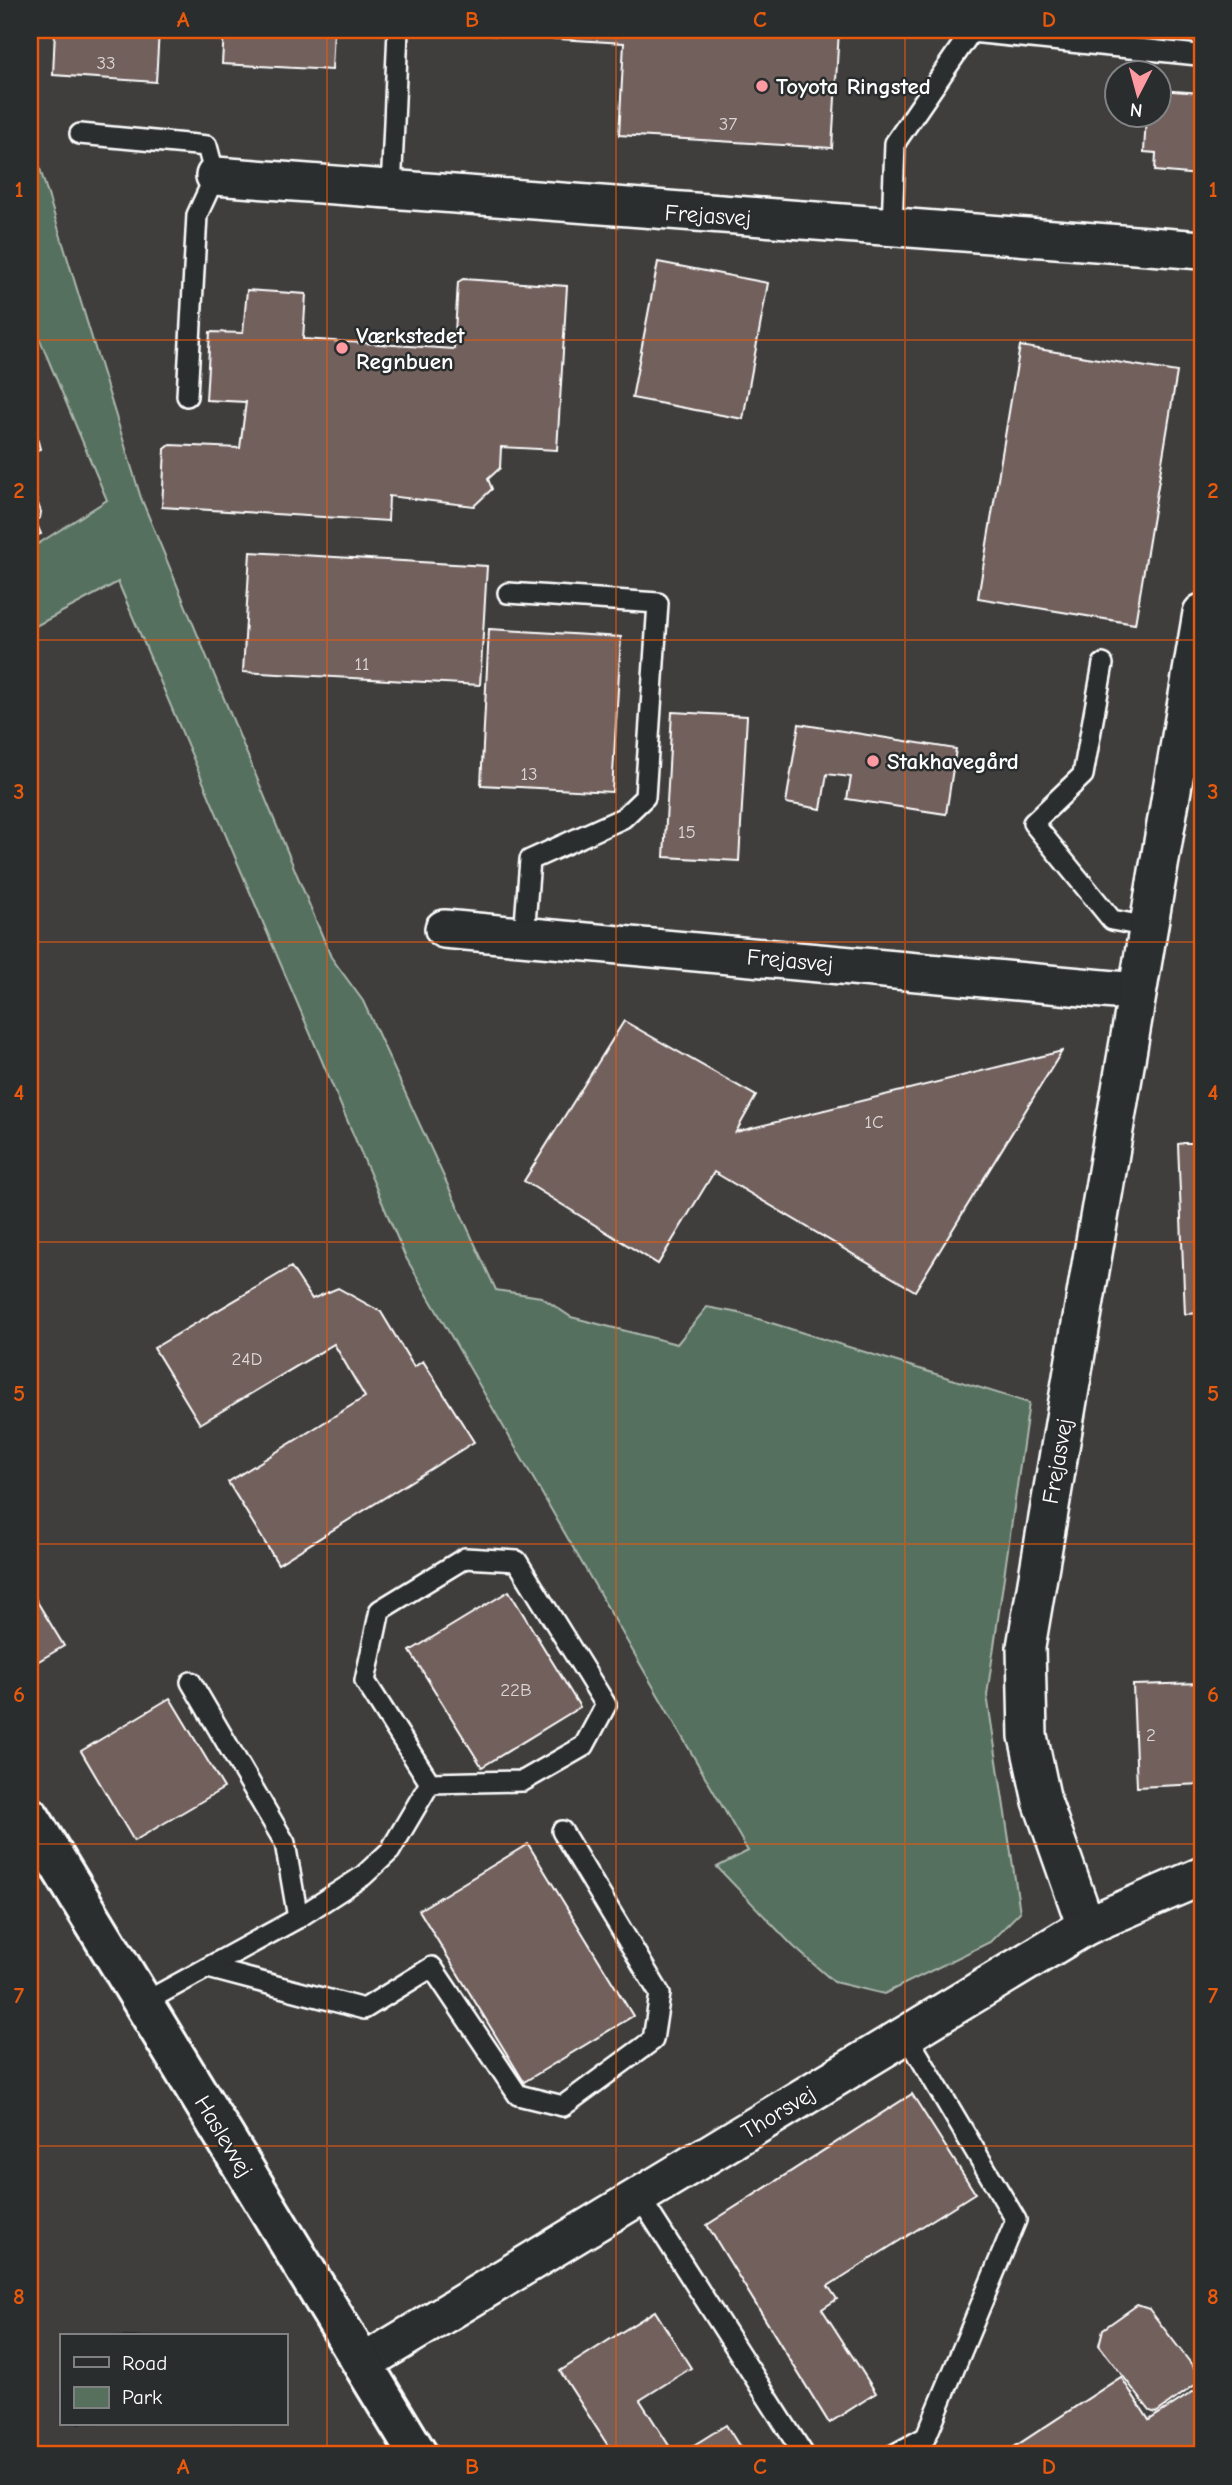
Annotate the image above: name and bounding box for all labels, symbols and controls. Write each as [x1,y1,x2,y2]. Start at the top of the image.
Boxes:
text: A [177,6,190,33]
text: B [465,6,479,33]
text: C [753,6,767,33]
text: D [1042,6,1056,33]
house number: 33 [96,52,116,74]
north arrow [1102,60,1172,130]
place label: Toyota Ringsted [776,73,931,100]
marker: Toyota Ringsted [754,78,770,94]
text: N [1129,98,1144,121]
house number: 37 [719,113,737,135]
text: 1 [14,176,24,203]
text: 1 [1208,176,1218,203]
street label: Frejasvej [664,199,752,232]
place label: Værkstedet Regnbuen [356,322,465,375]
marker: Værkstedet Regnbuen [334,340,350,356]
text: 2 [13,477,25,504]
text: 2 [1207,477,1219,504]
house number: 11 [354,653,370,675]
place label: Stakhavegård [887,748,1019,775]
marker: Stakhavegård [865,753,881,769]
house number: 13 [520,763,538,785]
text: 3 [13,778,25,805]
text: 3 [1207,778,1219,805]
house number: 15 [678,821,696,843]
street label: Frejasvej [746,943,834,978]
text: 4 [14,1079,25,1106]
text: 4 [1208,1079,1219,1106]
house number: 1C [864,1111,884,1133]
house number: 24D [232,1348,263,1370]
text: 5 [13,1380,25,1407]
text: 5 [1207,1380,1219,1407]
street label: Frejasvej [1037,1416,1078,1506]
house number: 22B [500,1679,532,1701]
text: 6 [13,1681,25,1708]
text: 6 [1207,1681,1219,1708]
house number: 2 [1146,1724,1156,1746]
text: 7 [14,1982,25,2009]
text: 7 [1208,1982,1219,2009]
street label: Thorsvej [736,2080,820,2145]
street label: Haslevvej [189,2091,258,2182]
text: 8 [13,2283,25,2310]
text: 8 [1207,2283,1219,2310]
legend [60,2334,287,2426]
text: Road [122,2351,167,2375]
text: Park [122,2385,162,2409]
text: A [177,2453,190,2480]
text: B [465,2453,479,2480]
text: C [753,2453,767,2480]
text: D [1042,2453,1056,2480]

